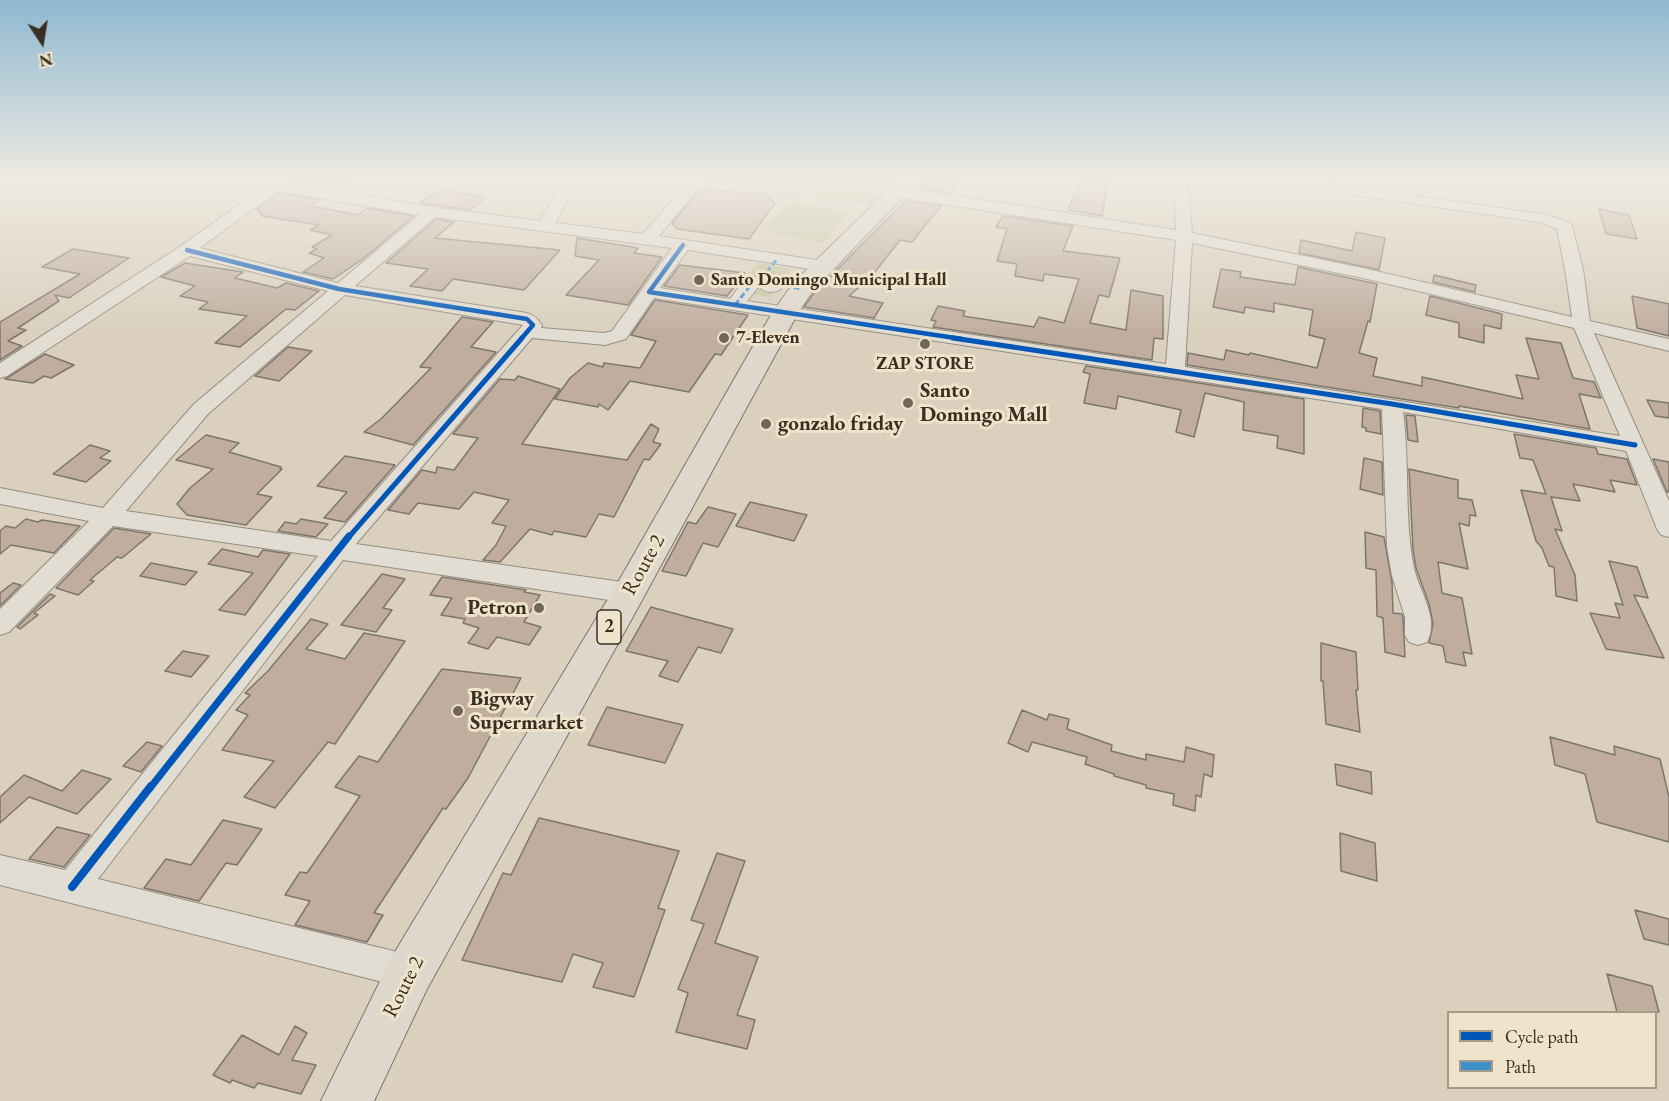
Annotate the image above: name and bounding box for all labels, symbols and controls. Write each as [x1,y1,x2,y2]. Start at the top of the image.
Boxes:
north arrow [12,12,72,72]
text: N [37,48,54,72]
place label: Santo Domingo Municipal Hall [711,269,947,291]
marker: Santo Domingo Municipal Hall [692,273,706,287]
place label: 7-Eleven [736,327,800,349]
marker: 7-Eleven [717,331,731,345]
marker: ZAP STORE [918,337,932,351]
place label: ZAP STORE [876,353,974,375]
place label: Santo Domingo Mall [920,378,1048,428]
marker: Santo Domingo Mall [901,396,915,410]
place label: gonzalo friday [778,411,903,437]
marker: gonzalo friday [759,417,773,431]
street label: Route 2 [617,530,671,600]
place label: Petron [467,595,527,621]
marker: Petron [532,601,546,615]
road number: 2 [597,610,621,644]
place label: Bigway Supermarket [470,686,583,736]
marker: Bigway Supermarket [451,704,465,718]
street label: Route 2 [378,952,430,1022]
legend [1447,1011,1657,1089]
text: Cycle path [1505,1025,1579,1048]
text: Path [1505,1055,1536,1078]

